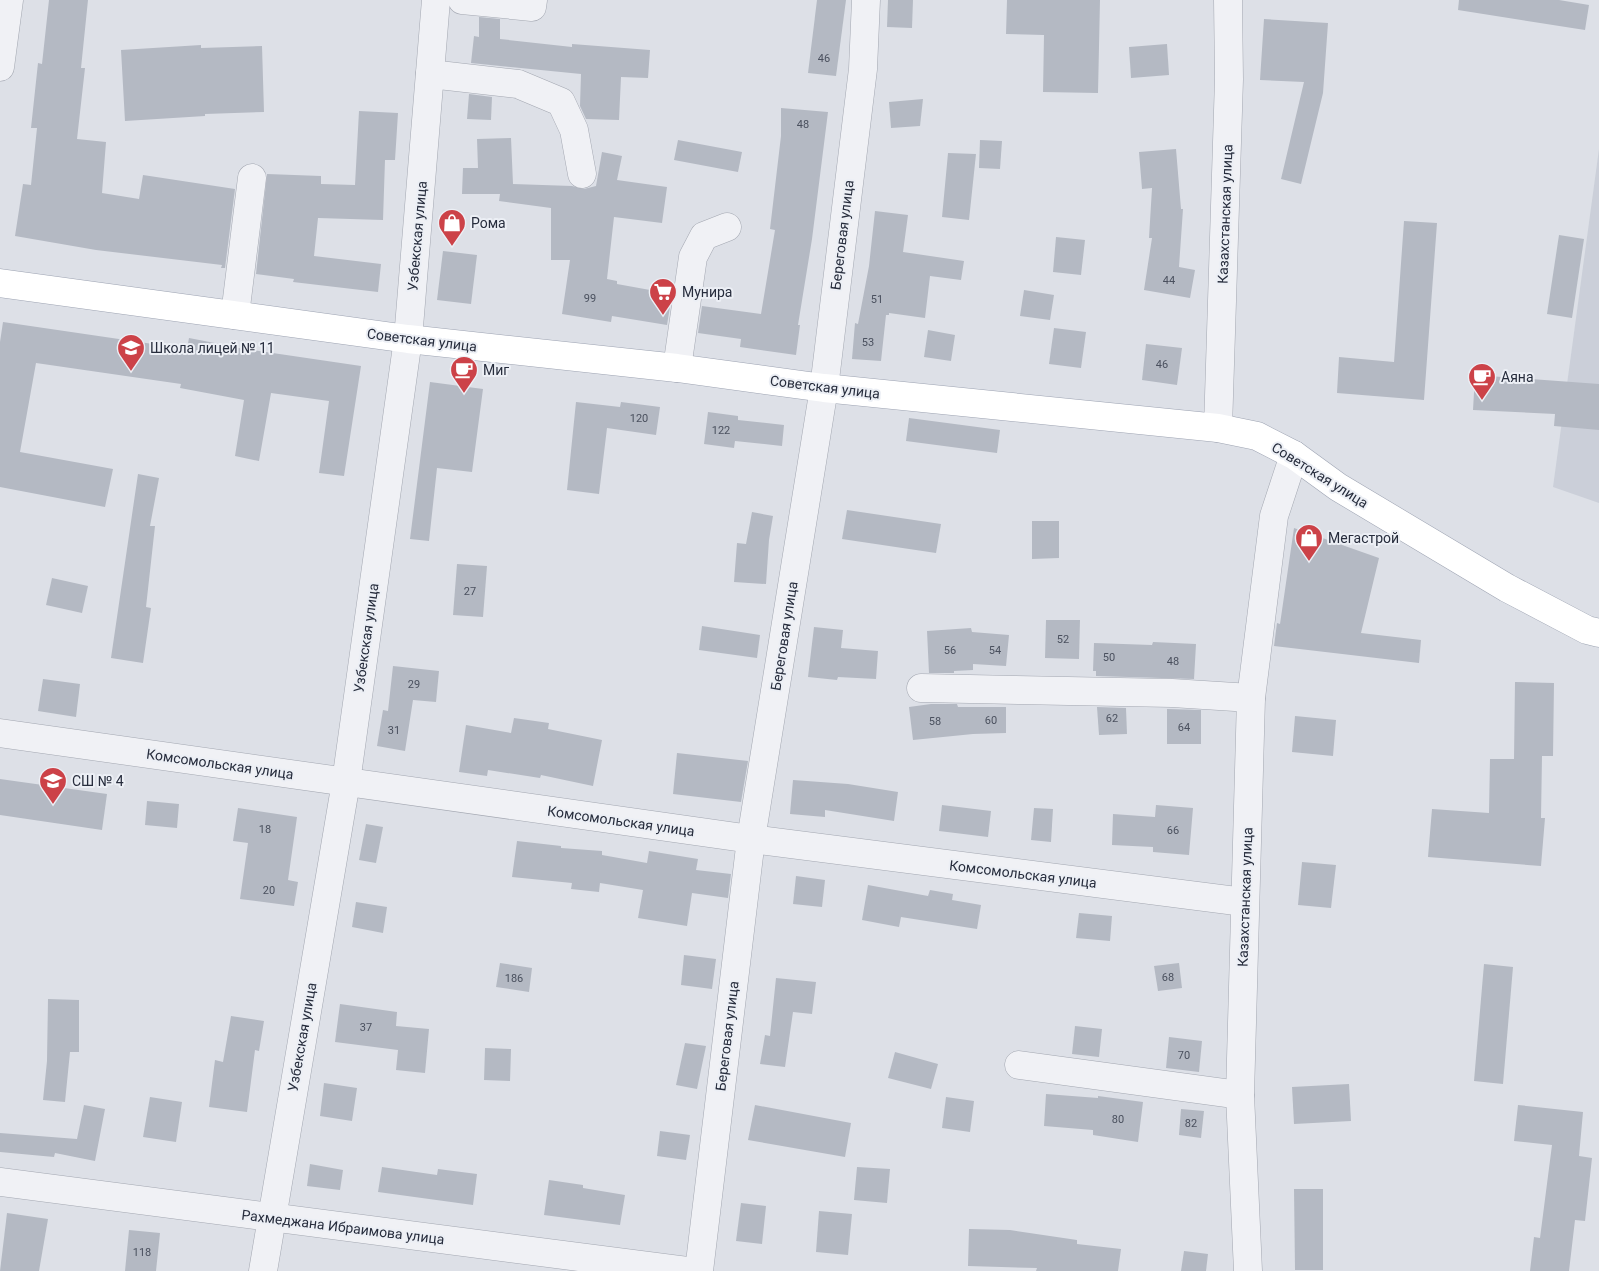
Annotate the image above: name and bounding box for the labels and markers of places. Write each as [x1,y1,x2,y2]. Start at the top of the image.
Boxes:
shop icon: Рома [437,208,467,247]
place label: Рома [471,215,506,231]
supermarket icon: Мунира [648,277,678,316]
place label: Мунира [682,284,732,300]
school or university icon: Школа лицей № 11 [116,333,146,372]
place label: Школа лицей № 11 [150,340,275,356]
cafe icon: Миг [449,355,479,394]
place label: Миг [483,362,509,378]
cafe icon: Аяна [1467,362,1497,401]
place label: Аяна [1501,369,1534,385]
shop icon: Мегастрой [1294,523,1324,562]
place label: Мегастрой [1328,530,1399,546]
school or university icon: СШ № 4 [38,766,68,805]
place label: СШ № 4 [72,773,124,789]

